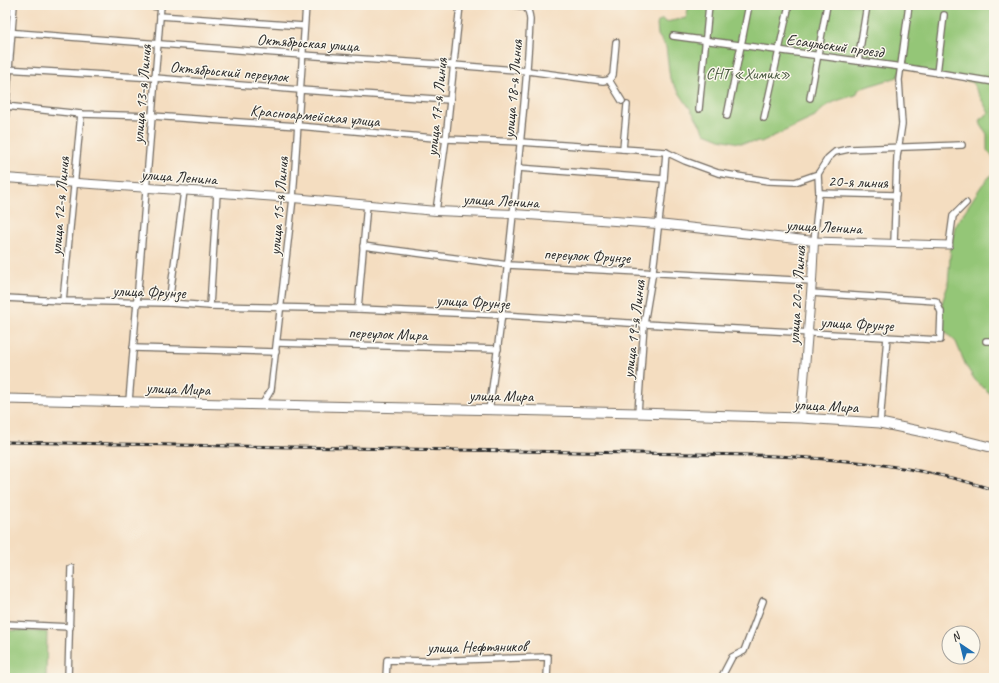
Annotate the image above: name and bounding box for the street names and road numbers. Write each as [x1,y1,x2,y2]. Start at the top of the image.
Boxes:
street label: Октябрьская улица [256,29,361,57]
street label: Есаульский проезд [785,29,886,63]
street label: улица 18-я Линия [499,38,527,140]
street label: улица 13-я Линия [128,43,156,145]
street label: улица 17-я Линия [422,56,452,158]
street label: Октябрьский переулок [169,57,291,87]
street label: Красноармейская улица [249,100,382,132]
street label: улица 12-я Линия [46,155,74,257]
street label: улица 15-я Линия [265,155,293,257]
street label: улица Ленина [139,164,219,190]
street label: 20-я линия [828,171,889,193]
street label: улица Ленина [461,189,541,213]
street label: улица Ленина [784,215,864,239]
street label: переулок Фрунзе [543,244,632,268]
street label: улица 20-я Линия [784,244,811,346]
street label: улица 19-я Линия [618,278,650,380]
street label: улица Фрунзе [111,281,188,303]
street label: улица Фрунзе [435,290,512,314]
street label: улица Фрунзе [819,312,896,336]
street label: переулок Мира [348,323,429,345]
street label: улица Мира [144,378,212,400]
street label: улица Мира [468,385,535,407]
street label: улица Мира [792,394,860,418]
street label: улица Нефтяников [426,636,531,658]

